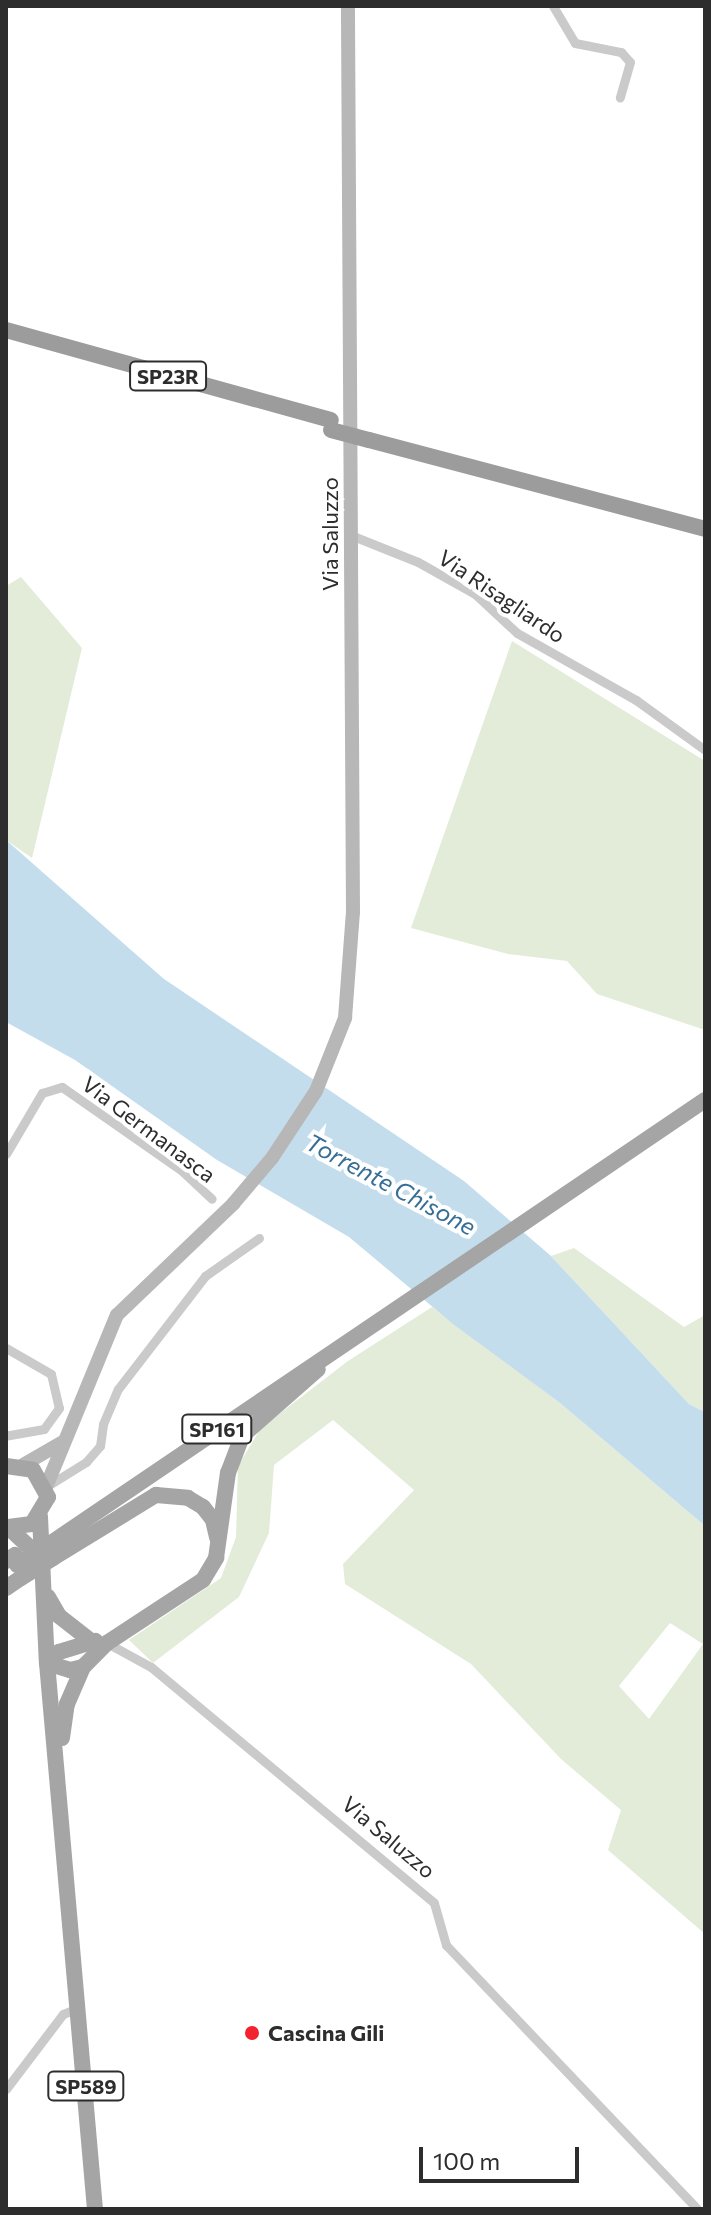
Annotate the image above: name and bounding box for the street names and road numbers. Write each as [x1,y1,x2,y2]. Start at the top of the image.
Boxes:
road number: SP23R [128,360,208,392]
street label: Via Saluzzo [317,477,343,591]
street label: Via Risagliardo [434,544,570,648]
street label: Via Germanasca [77,1070,221,1188]
road number: SP161 [181,1413,253,1445]
street label: Via Saluzzo [337,1790,441,1884]
road number: SP589 [46,2070,126,2102]

